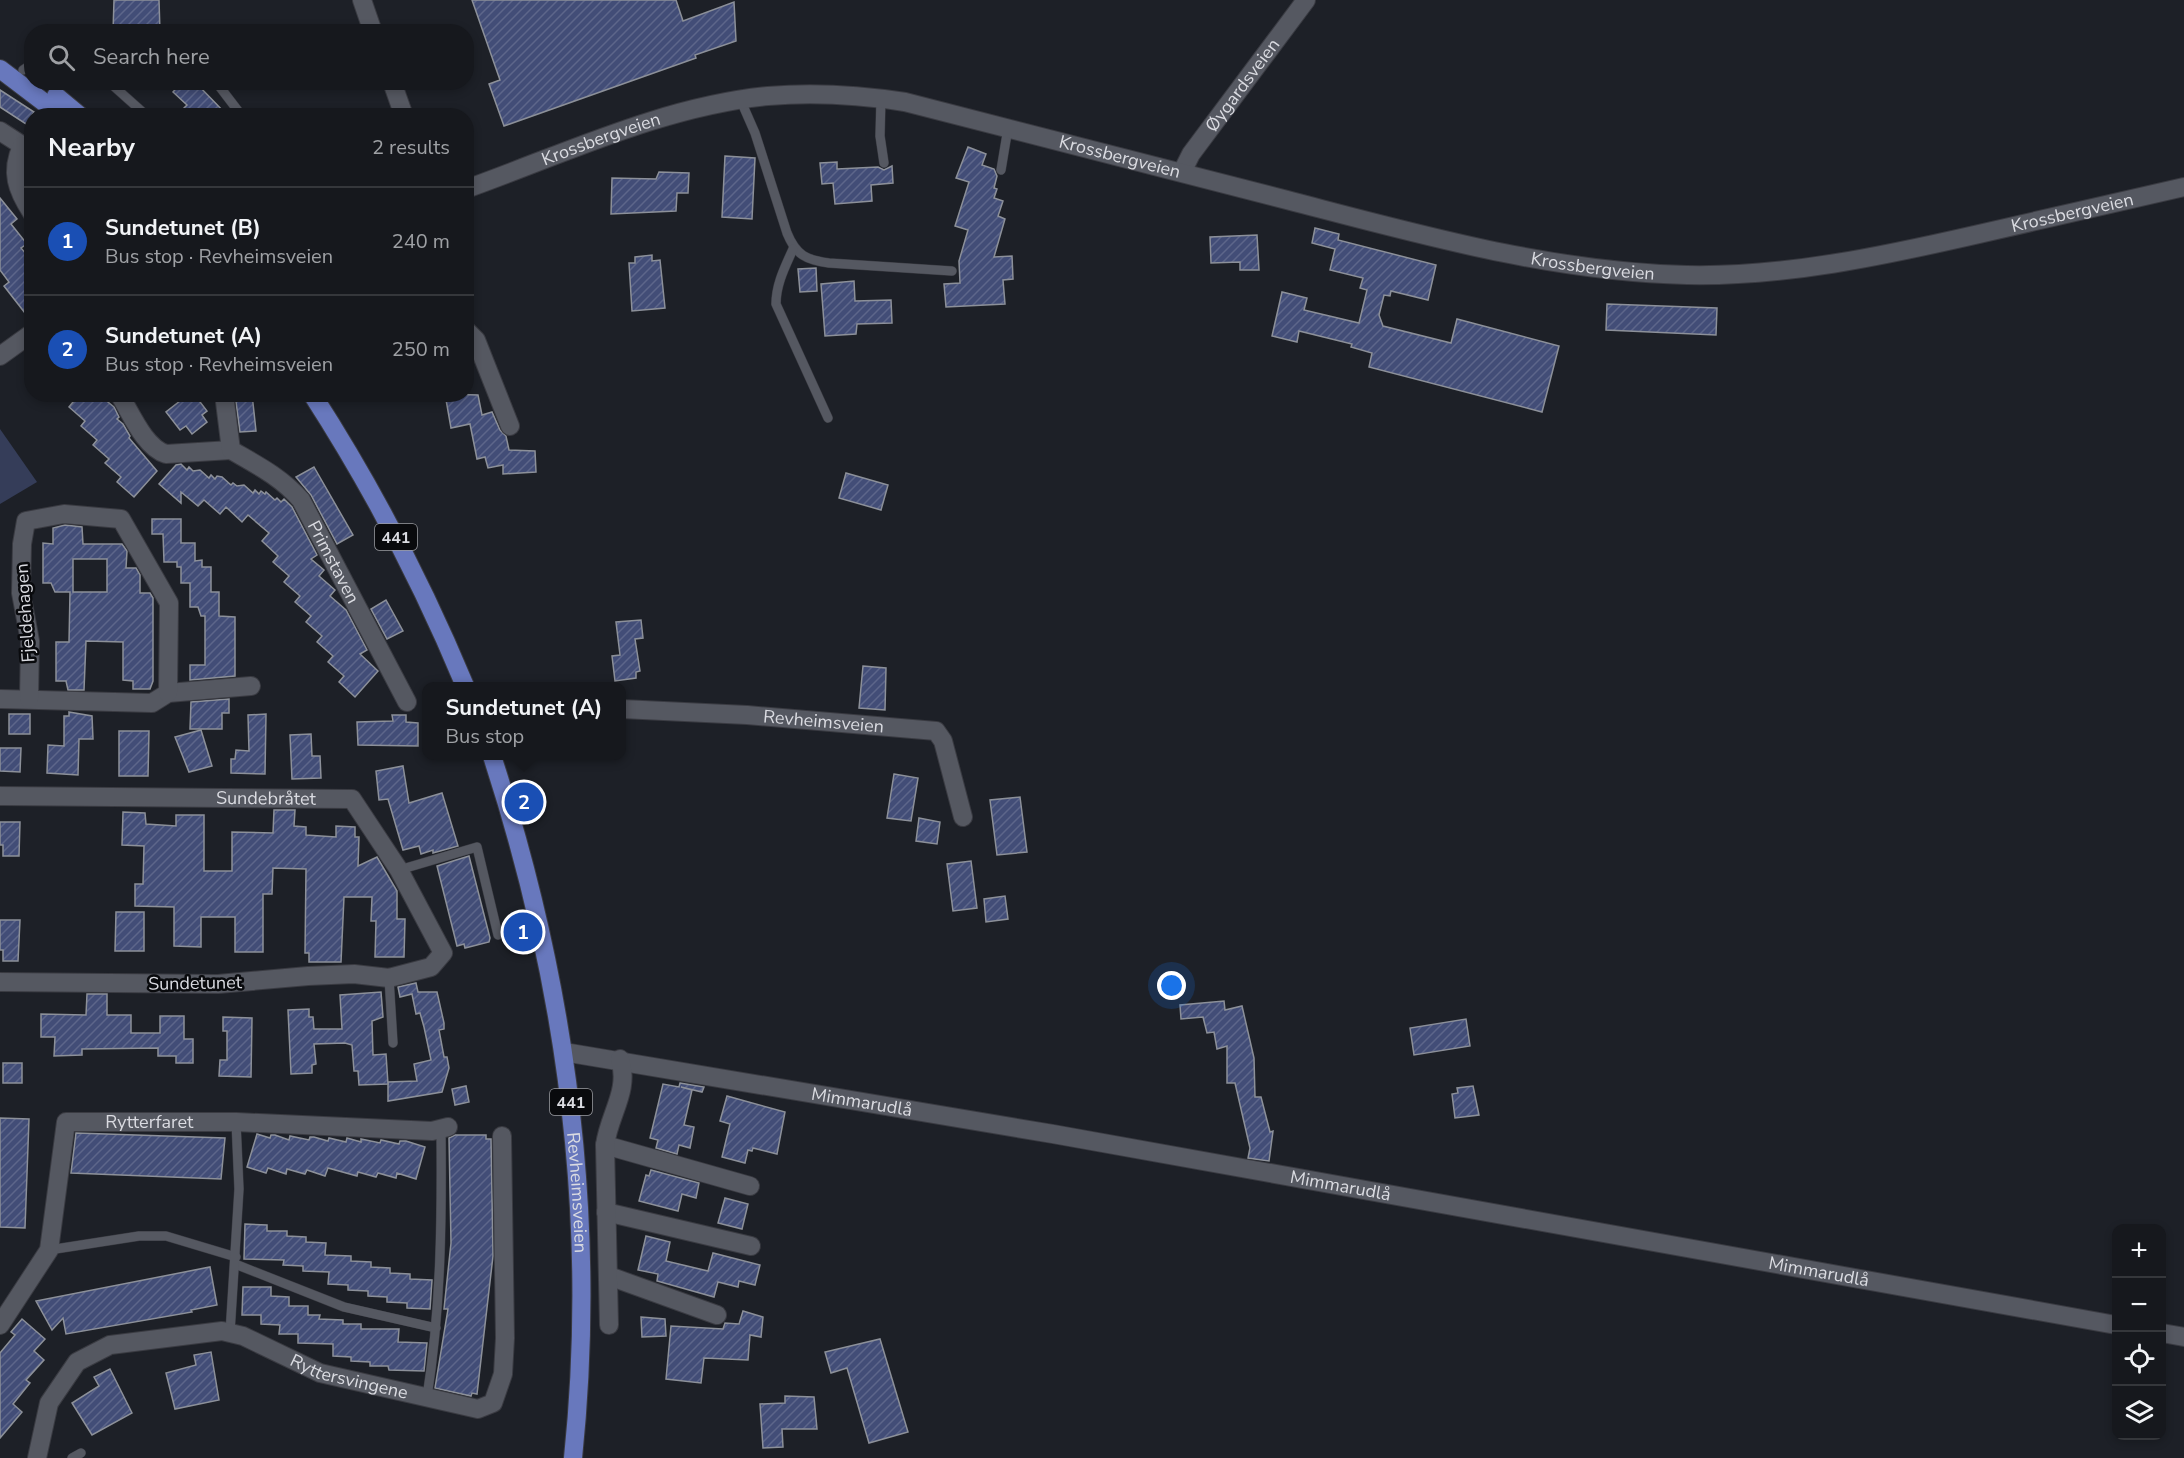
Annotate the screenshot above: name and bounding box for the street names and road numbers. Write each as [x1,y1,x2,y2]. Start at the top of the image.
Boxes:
street label: Øygardsveien [1200,34,1285,137]
street label: Krossbergveien [538,107,663,171]
street label: Krossbergveien [1056,130,1183,184]
street label: Krossbergveien [2009,187,2136,238]
street label: Krossbergveien [1529,246,1655,286]
street label: Primstaven [302,516,365,608]
road number: 441 [375,524,417,550]
street label: Fjeldehagen [10,563,40,663]
street label: Revheimsveien [762,704,885,739]
street label: Sundebråtet [216,786,317,811]
street label: Sundetunet [148,970,243,996]
street label: Mimmarudlå [810,1082,914,1122]
road number: 441 [550,1089,592,1115]
street label: Rytterfaret [105,1110,194,1134]
street label: Revheimsveien [561,1131,593,1253]
street label: Mimmarudlå [1288,1165,1393,1206]
street label: Mimmarudlå [1767,1251,1871,1292]
street label: Ryttersvingene [286,1348,410,1405]

